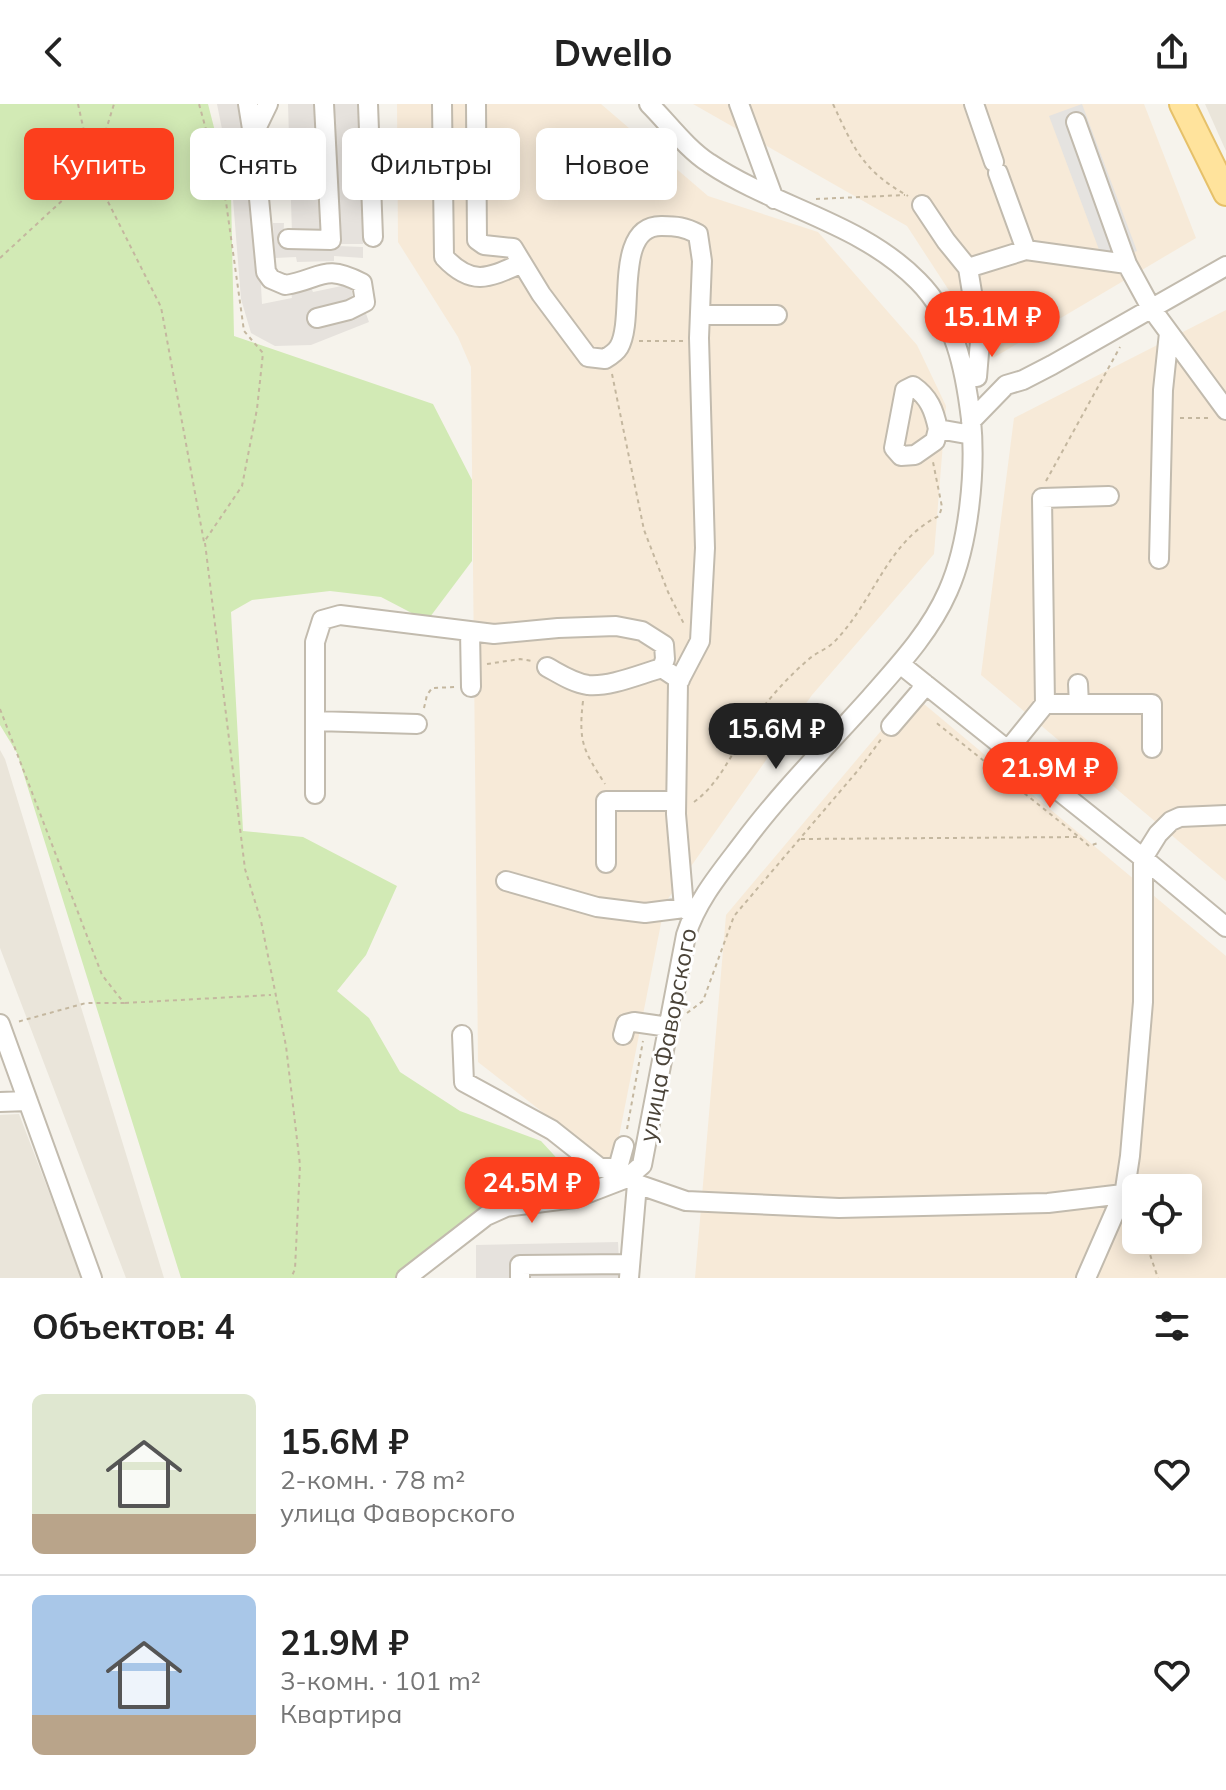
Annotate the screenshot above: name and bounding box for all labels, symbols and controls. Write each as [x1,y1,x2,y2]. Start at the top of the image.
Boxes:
icon: back [32,30,76,74]
text: Dwello [554,30,672,75]
icon: share [1150,30,1194,74]
chip: Купить [24,128,174,200]
chip: Снять [190,128,326,200]
chip: Фильтры [342,128,520,200]
chip: Новое [536,128,677,200]
pin: 15.1M ₽ [918,291,1066,359]
text: 15.1M ₽ [943,300,1041,333]
pin: 15.6M ₽ [702,703,850,771]
text: 15.6M ₽ [727,712,825,745]
pin: 21.9M ₽ [976,742,1124,810]
text: 21.9M ₽ [1001,751,1099,784]
street label: улица Фаворского [632,925,702,1144]
pin: 24.5M ₽ [458,1157,606,1225]
text: 24.5M ₽ [483,1166,581,1199]
map controls [1122,1174,1202,1254]
button: locate [1122,1174,1202,1254]
icon: filters [1150,1304,1194,1348]
text: Объектов: 4 [32,1305,235,1348]
text: 15.6M ₽ [280,1420,409,1463]
icon: home [96,1426,192,1522]
icon: heart [1150,1452,1194,1496]
text: 2-комн. · 78 m² [280,1463,465,1496]
text: улица Фаворского [280,1496,515,1529]
text: 21.9M ₽ [280,1621,409,1664]
icon: home [96,1627,192,1723]
icon: heart [1150,1653,1194,1697]
text: 3-комн. · 101 m² [280,1664,481,1697]
text: Квартира [280,1697,402,1730]

